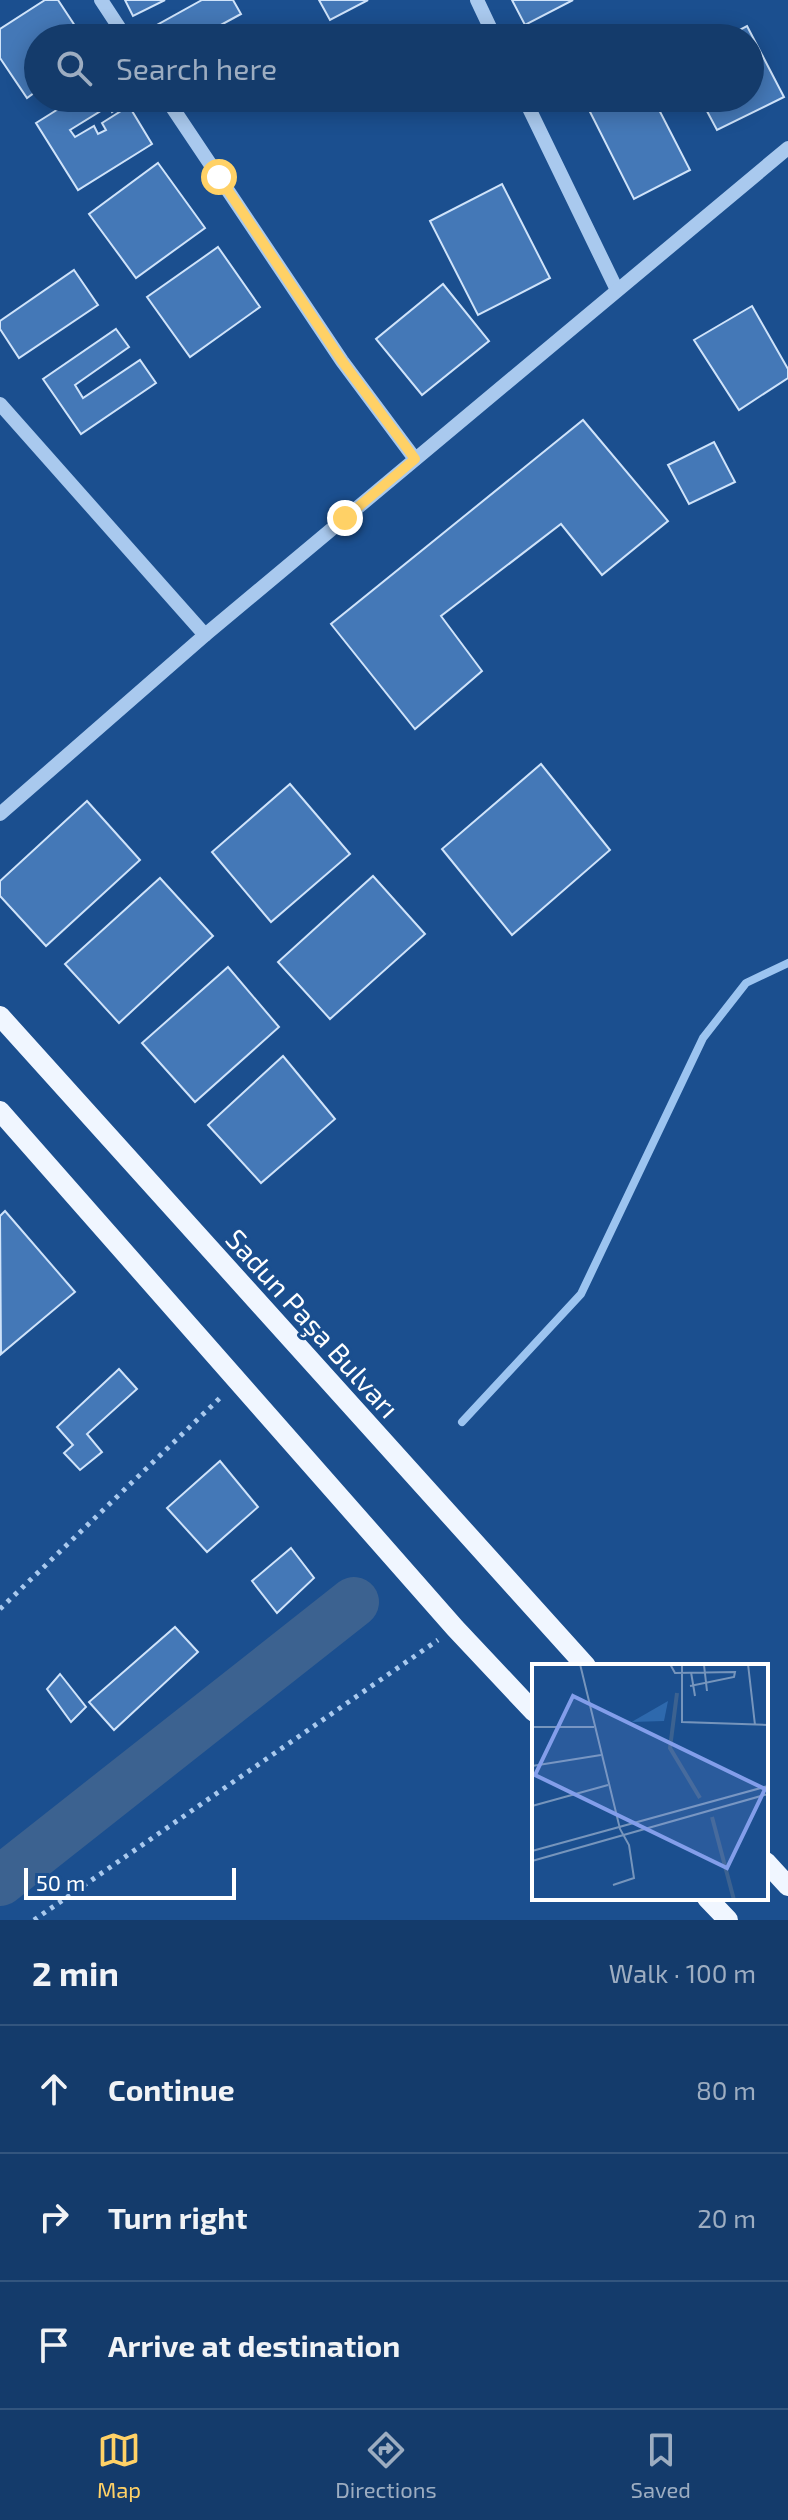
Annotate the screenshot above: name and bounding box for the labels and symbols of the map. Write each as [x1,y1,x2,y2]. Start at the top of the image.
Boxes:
route start [201,159,237,195]
route end [327,500,363,536]
street label: Sadun Paşa Bulvarı [218,1222,407,1425]
inset map [532,1664,768,1900]
scale bar [24,1864,236,1900]

